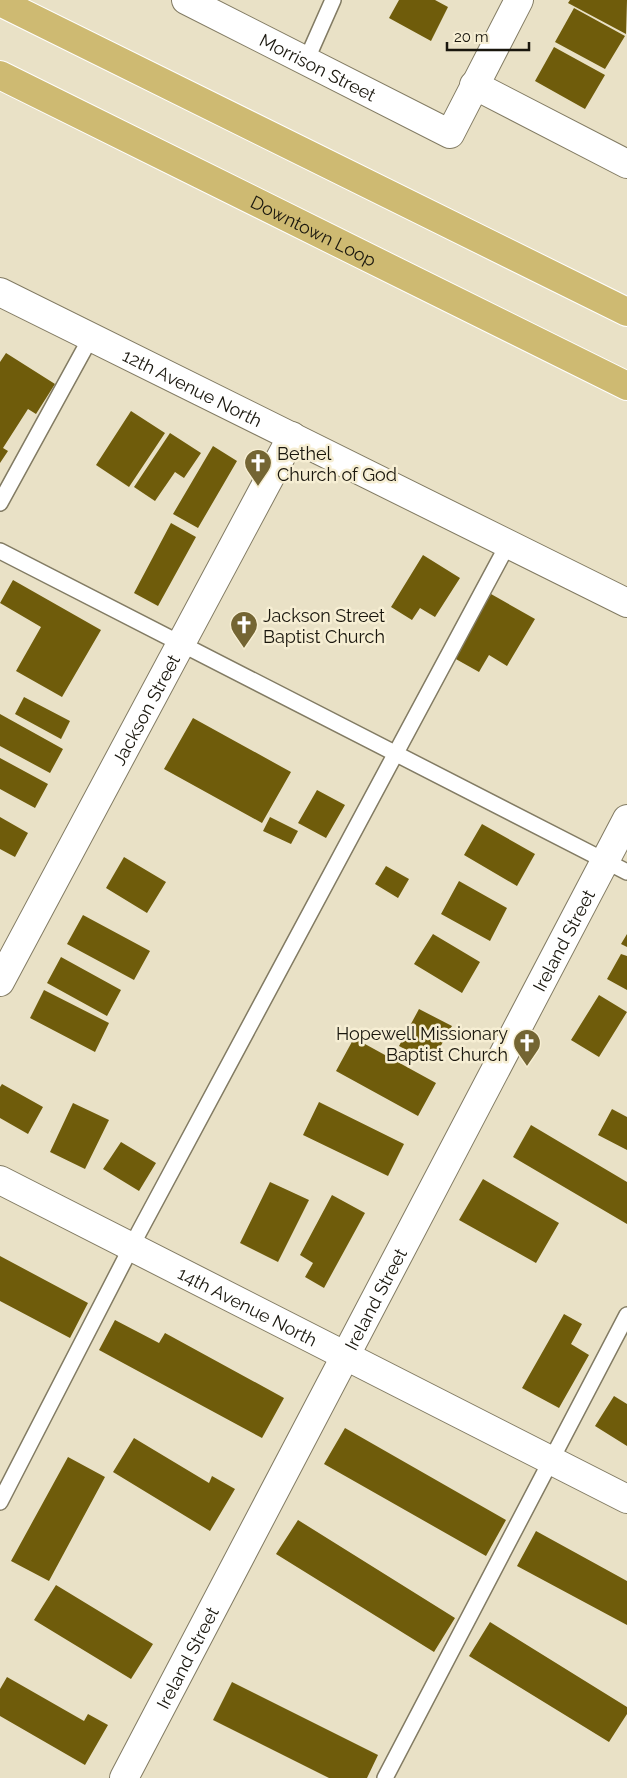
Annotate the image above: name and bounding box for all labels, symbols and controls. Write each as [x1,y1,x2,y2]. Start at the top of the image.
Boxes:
scale bar [447,20,530,52]
text: 20 m [454,28,489,46]
street label: Morrison Street [256,29,380,105]
street label: Downtown Loop [247,191,380,270]
street label: 12th Avenue North [119,344,266,431]
place label: Bethel Church of God [277,443,397,485]
church icon: Bethel Church of God [243,448,273,487]
place label: Jackson Street Baptist Church [263,605,385,647]
church icon: Jackson Street Baptist Church [229,610,259,649]
street label: Jackson Street [108,651,184,768]
street label: Ireland Street [528,886,599,995]
place label: Hopewell Missionary Baptist Church [336,1023,508,1065]
church icon: Hopewell Missionary Baptist Church [512,1028,542,1067]
street label: Ireland Street [340,1244,411,1353]
street label: 14th Avenue North [175,1262,321,1350]
street label: Ireland Street [152,1603,222,1712]

